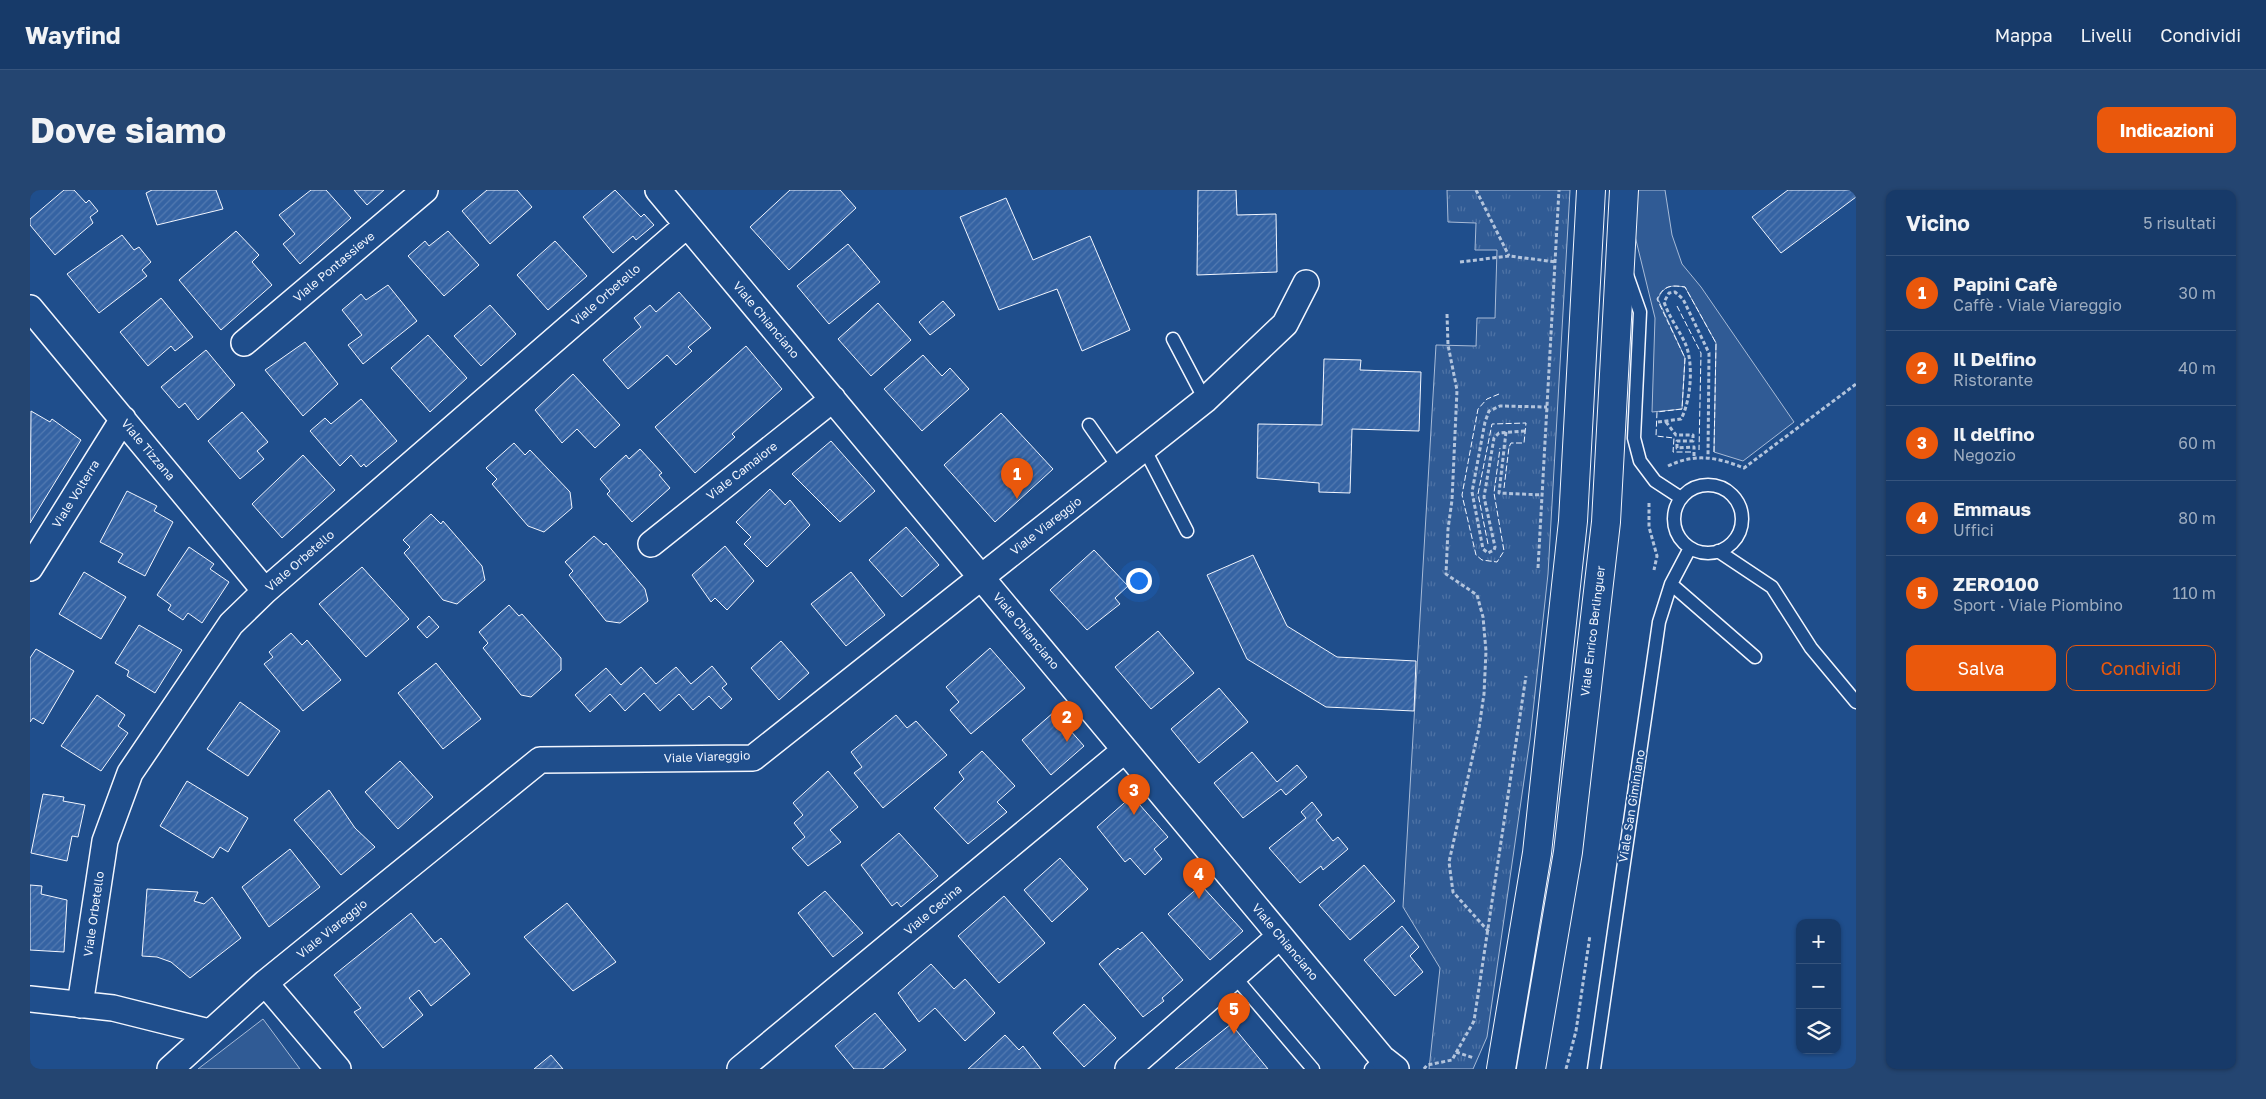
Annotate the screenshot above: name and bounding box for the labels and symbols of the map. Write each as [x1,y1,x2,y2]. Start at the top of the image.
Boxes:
street label: Viale Pontassieve [290,228,377,305]
street label: Viale Orbetello [568,261,643,329]
street label: Viale Chianciano [730,278,803,361]
street label: Viale Tizzana [118,416,178,483]
street label: Viale Camaiore [703,438,780,503]
street label: Viale Volterra [49,457,103,531]
pin: 1 [1001,458,1033,499]
street label: Viale Viareggio [1007,493,1084,558]
street label: Viale Orbetello [262,527,337,595]
street label: Viale Enrico Berlinguer [1577,564,1608,697]
your location [1126,568,1152,594]
street label: Viale Chianciano [990,589,1063,672]
pin: 2 [1051,701,1083,742]
street label: Viale Viareggio [664,747,750,766]
street label: Viale San Giminiano [1615,748,1648,863]
pin: 3 [1118,774,1150,815]
pin: 4 [1183,858,1215,899]
street label: Viale Orbetello [80,870,107,958]
street label: Viale Cecina [901,881,965,938]
street label: Viale Viareggio [293,896,370,962]
street label: Viale Chianciano [1249,900,1322,983]
pin: 5 [1218,993,1250,1034]

